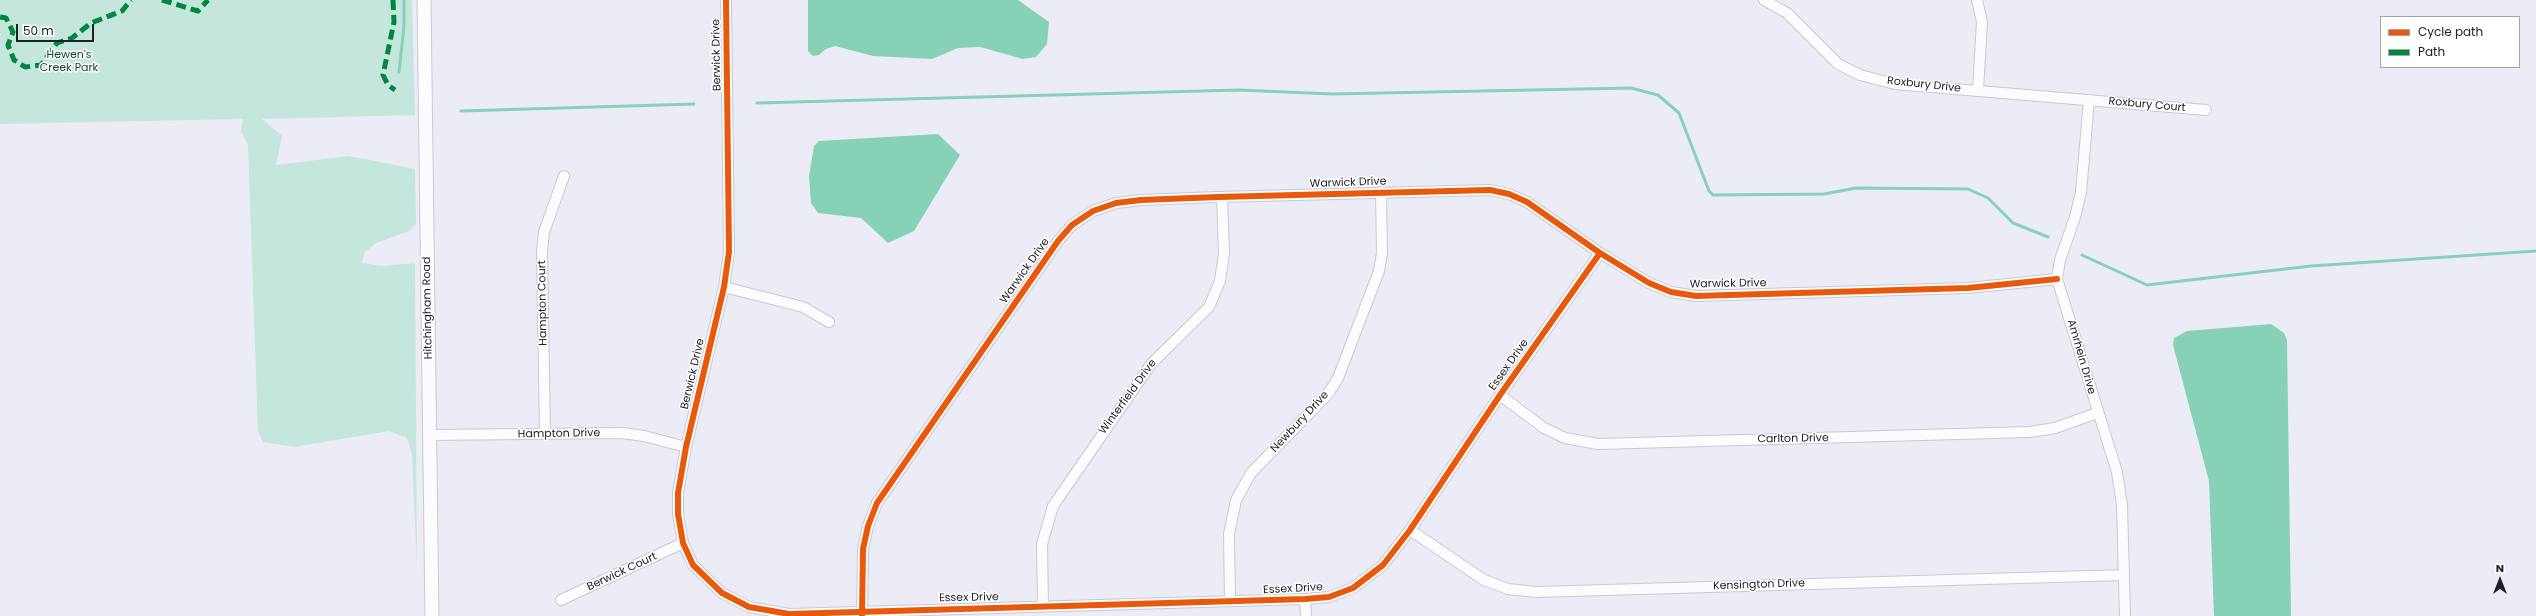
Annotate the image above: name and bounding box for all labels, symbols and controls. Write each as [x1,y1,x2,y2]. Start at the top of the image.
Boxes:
scale bar [18,16,96,42]
legend [2380,16,2520,68]
street label: Berwick Drive [710,19,724,91]
text: 50 m [23,22,54,39]
text: Cycle path [2418,23,2483,40]
text: Path [2418,43,2445,60]
park label: Hewen's Creek Park [40,48,98,74]
street label: Roxbury Drive [1886,75,1962,95]
street label: Roxbury Court [2108,95,2186,115]
street label: Warwick Drive [1309,175,1387,191]
street label: Warwick Drive [998,236,1052,306]
street label: Hitchingham Road [421,257,435,359]
street label: Hampton Court [536,260,550,346]
street label: Warwick Drive [1689,277,1767,291]
street label: Amrhein Drive [2064,318,2098,396]
street label: Berwick Drive [678,337,708,411]
street label: Essex Drive [1486,337,1532,393]
street label: Winterfield Drive [1096,357,1160,437]
street label: Newbury Drive [1268,389,1332,455]
street label: Hampton Drive [518,427,600,441]
street label: Carlton Drive [1757,432,1829,446]
street label: Berwick Court [585,550,659,594]
north arrow [2480,560,2520,600]
text: N [2496,560,2504,576]
street label: Kensington Drive [1713,577,1805,593]
street label: Essex Drive [1263,581,1323,597]
street label: Essex Drive [939,591,999,605]

